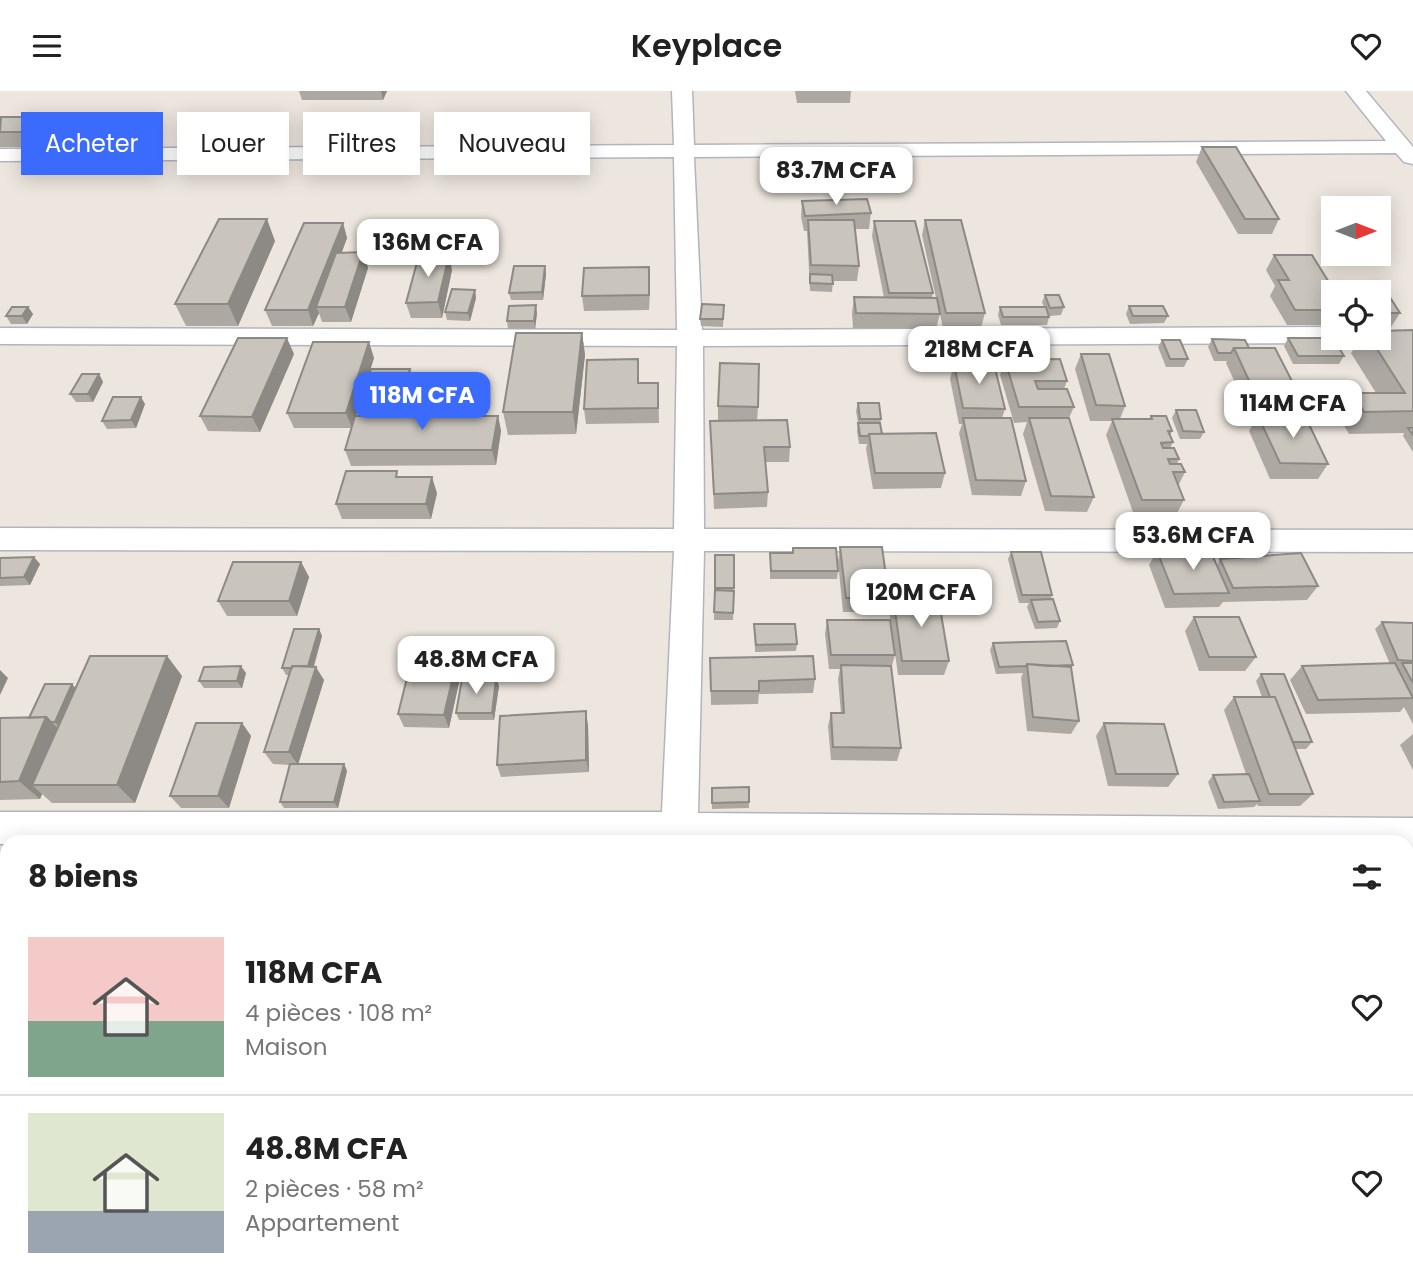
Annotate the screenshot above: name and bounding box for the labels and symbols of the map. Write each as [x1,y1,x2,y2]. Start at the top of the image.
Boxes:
pin: 83.7M CFA [756,148,916,207]
north arrow [1321,196,1391,266]
pin: 136M CFA [356,219,500,279]
pin: 218M CFA [907,327,1051,386]
pin: 118M CFA [350,373,494,432]
pin: 114M CFA [1221,381,1365,440]
pin: 53.6M CFA [1113,512,1273,572]
pin: 120M CFA [849,569,993,629]
pin: 48.8M CFA [396,637,556,696]

